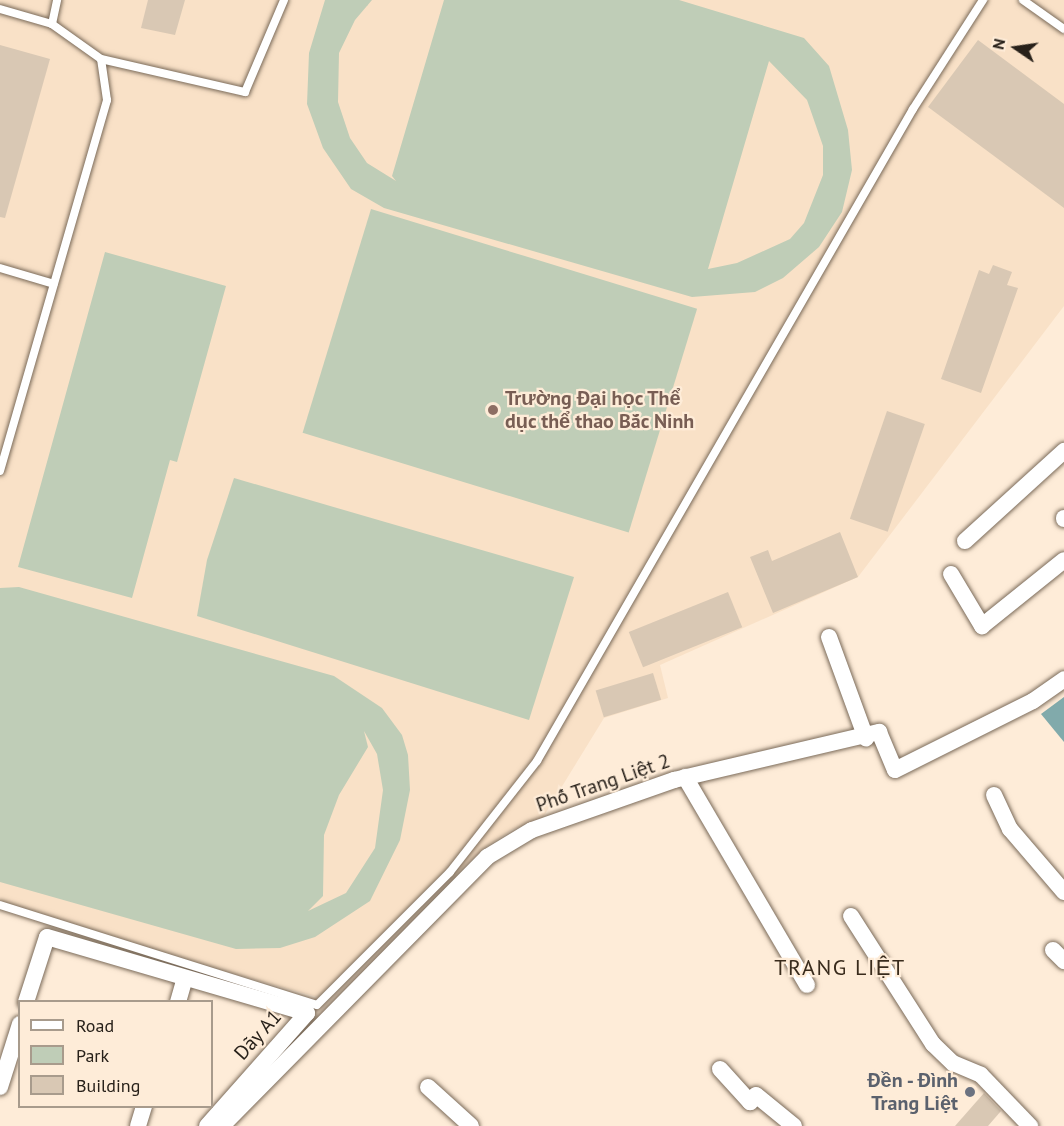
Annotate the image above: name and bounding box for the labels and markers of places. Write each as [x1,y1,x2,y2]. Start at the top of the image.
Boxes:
place label: Trường Đại học Thể dục thể thao Bắc Ninh [505,386,695,433]
marker: Trường Đại học Thể dục thể thao Bắc Ninh [486,403,500,417]
place label: Đền - Đình Trang Liệt [865,1068,958,1115]
marker: Đền - Đình Trang Liệt [963,1085,977,1099]

